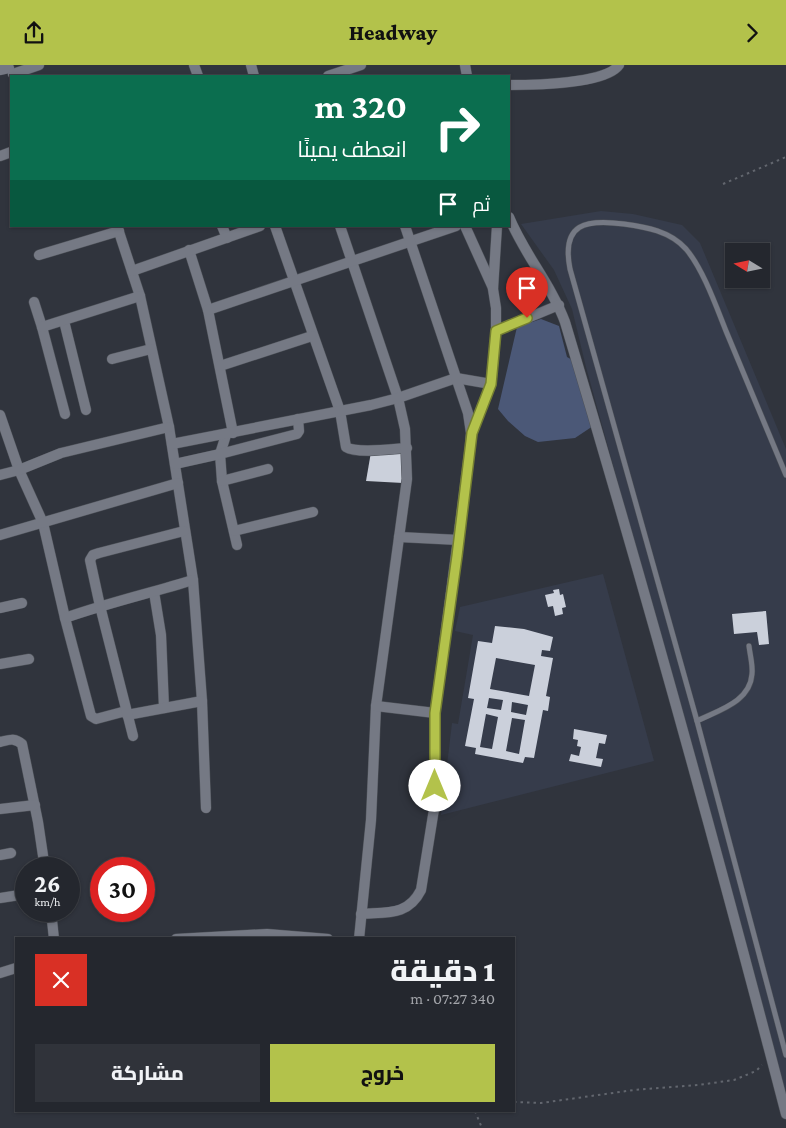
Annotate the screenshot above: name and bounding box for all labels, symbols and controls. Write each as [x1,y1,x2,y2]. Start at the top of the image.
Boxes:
icon: share [20,19,48,47]
icon: forward [738,19,766,47]
text: Headway [349,20,437,45]
text: 320 m [315,87,407,126]
icon: right [425,95,490,160]
text: انعطف يمينًا [297,137,407,162]
icon: arrive [434,190,462,218]
text: ثم [472,194,490,215]
north arrow [725,243,770,287]
map controls [725,243,770,288]
pin [506,267,548,318]
icon: arrive [513,274,541,302]
position arrow [408,759,460,811]
speed limit sign: 30 [90,857,155,922]
text: 26 [34,870,61,897]
text: km/h [35,895,60,909]
button: close [35,954,87,1006]
text: 1 دقيقة [390,954,495,987]
text: 340 m · 07:27 [410,990,495,1007]
button: مشاركة [35,1044,260,1102]
button: خروج [270,1044,495,1102]

